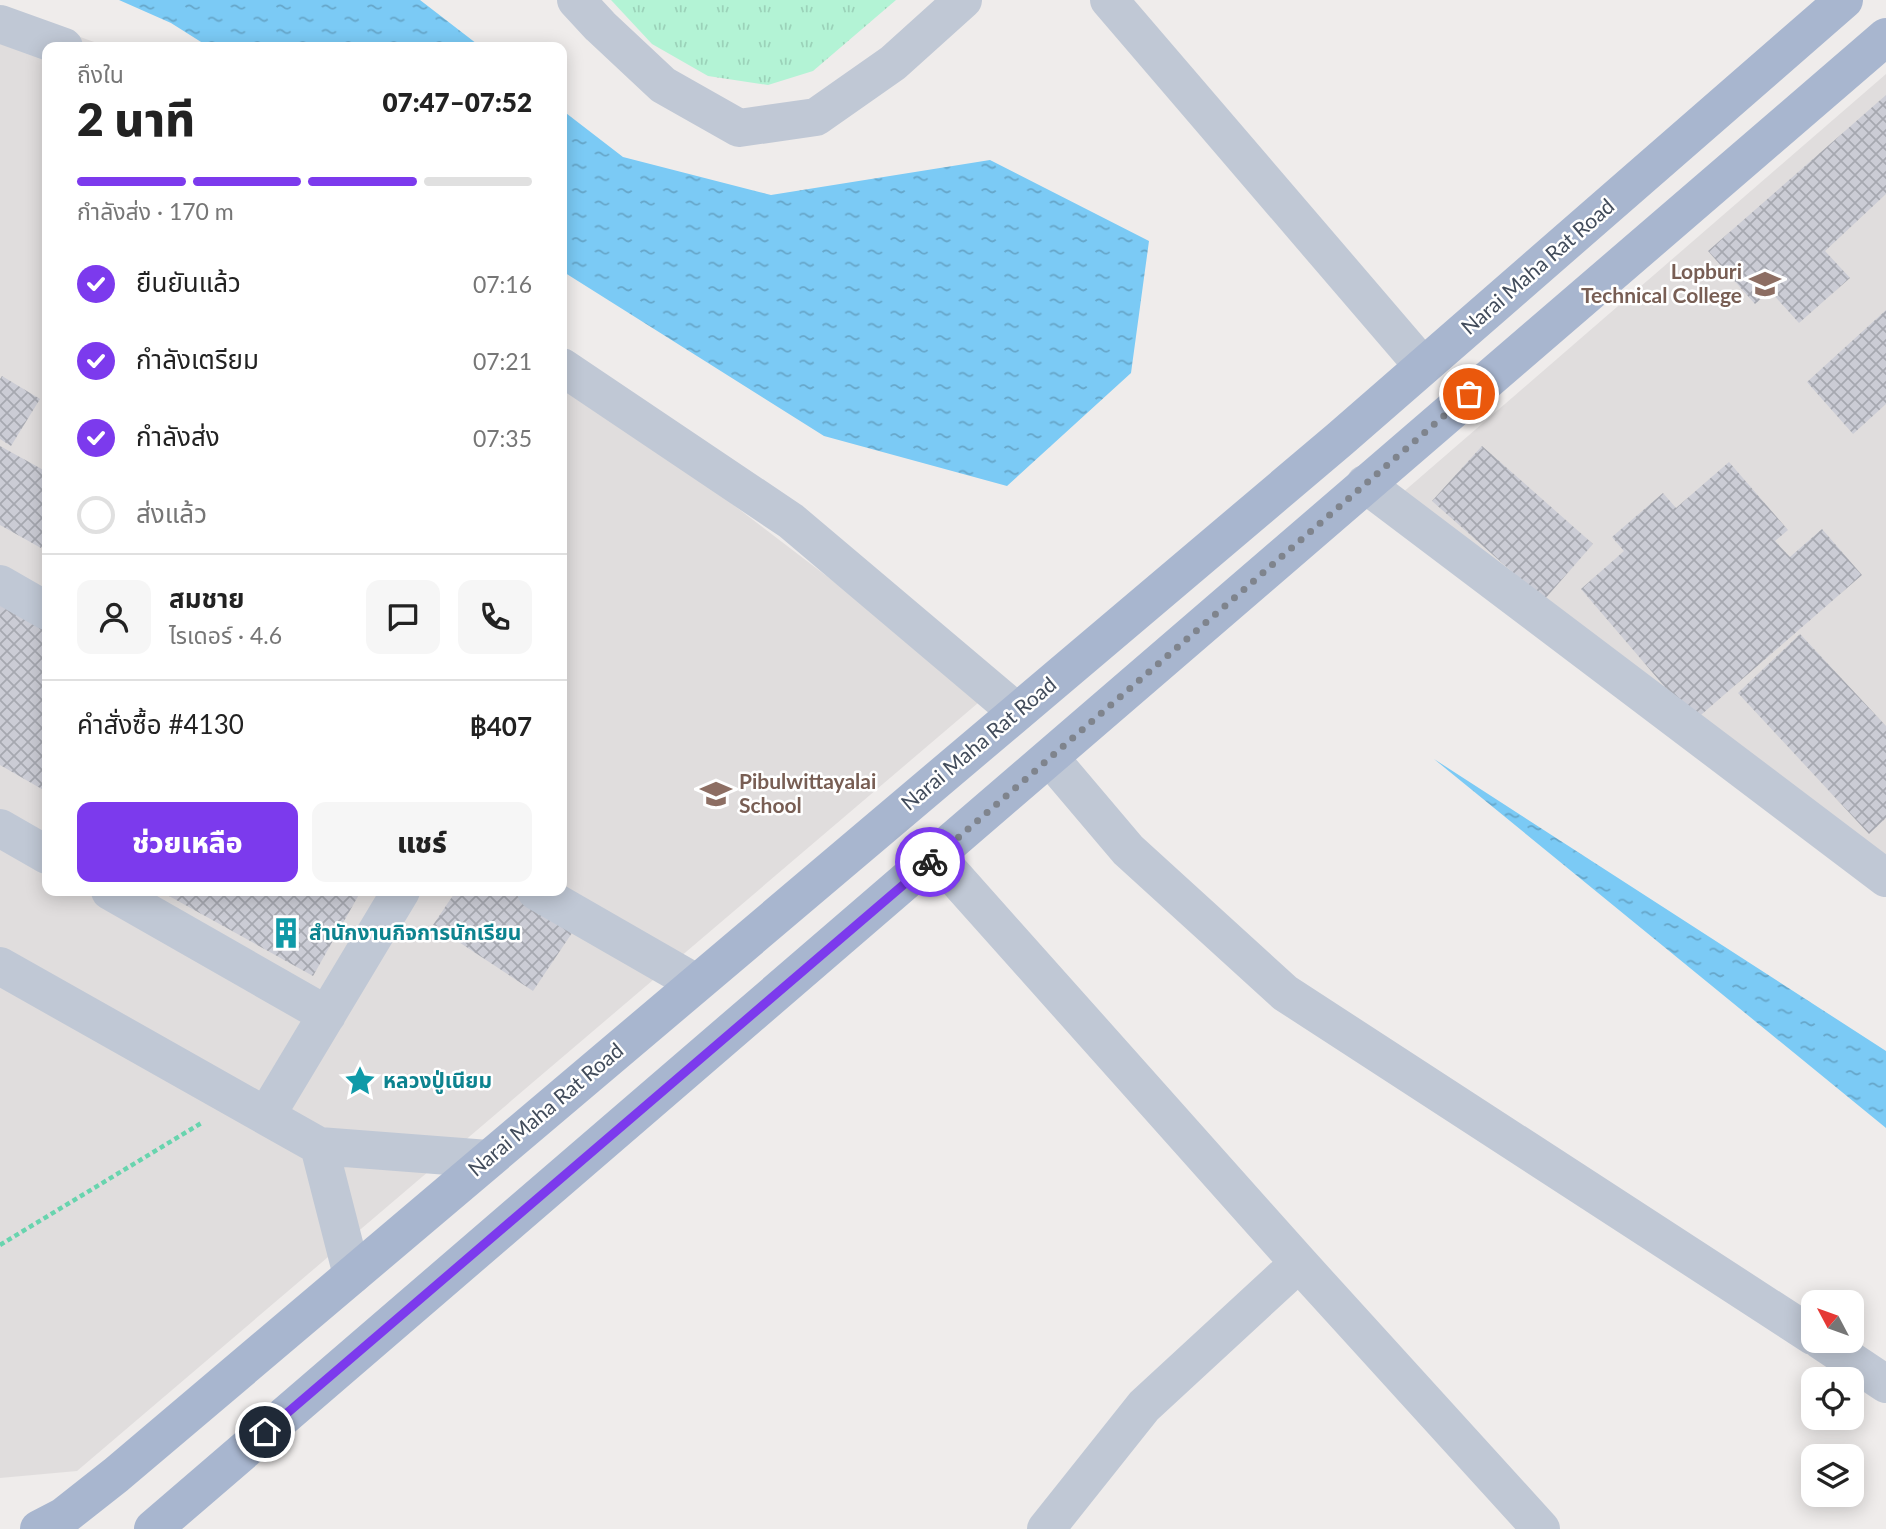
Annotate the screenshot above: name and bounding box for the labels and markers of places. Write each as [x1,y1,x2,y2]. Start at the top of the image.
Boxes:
place label: Lopburi Technical College [1581,258,1742,307]
school or university icon: Lopburi Technical College [1748,267,1782,301]
pin [1439,364,1499,424]
place label: Pibulwittayalai School [739,768,876,817]
school or university icon: Pibulwittayalai School [699,777,733,811]
building icon: สำนักงานกิจการนักเรียน [269,916,303,950]
place label: สำนักงานกิจการนักเรียน [309,919,521,944]
place icon: หลวงปู่เนียม [343,1064,377,1098]
place label: หลวงปู่เนียม [383,1067,492,1094]
pin [235,1402,295,1462]

